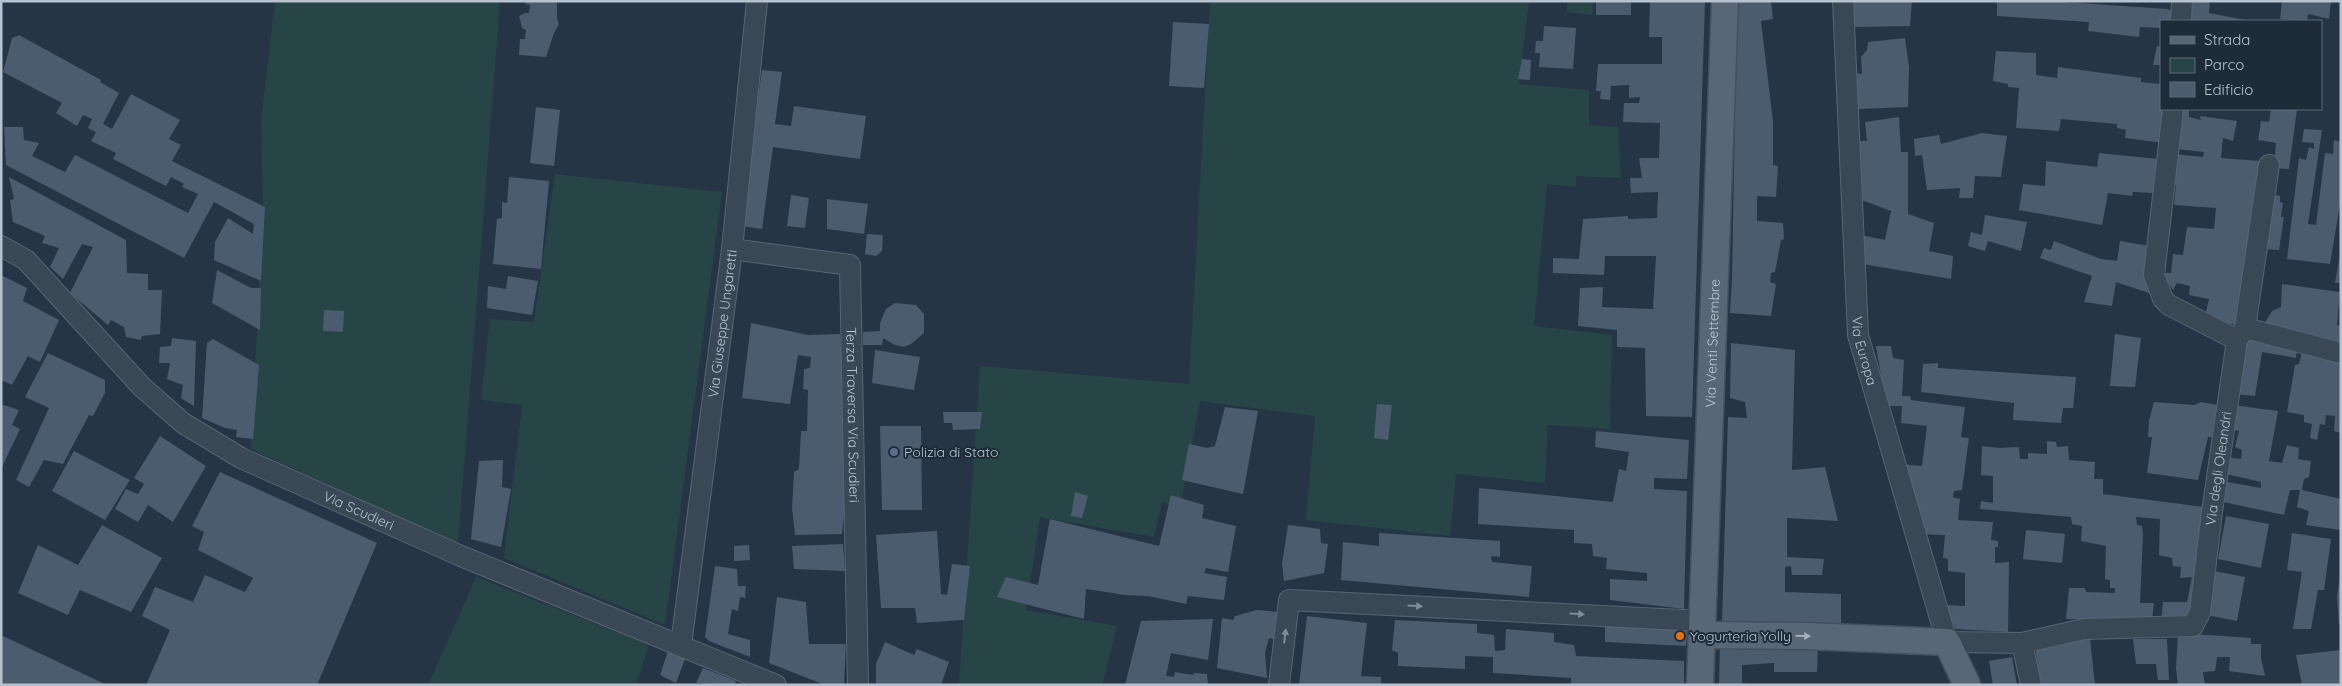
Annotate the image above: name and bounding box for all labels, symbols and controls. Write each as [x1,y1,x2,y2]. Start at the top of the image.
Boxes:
legend [2160,20,2322,110]
text: Strada [2204,30,2250,49]
text: Parco [2204,55,2244,74]
text: Edificio [2204,80,2253,99]
street label: Via Giuseppe Ungaretti [704,248,741,399]
street label: Via Venti Settembre [1701,279,1724,408]
street label: Via Europa [1848,316,1881,388]
street label: Terza Traversa Via Scudieri [842,327,864,503]
street label: Via degli Oleandri [2201,410,2236,526]
place label: Polizia di Stato [904,443,998,461]
marker: Polizia di Stato [888,446,900,458]
street label: Via Scudieri [321,487,397,534]
one-way arrow [1407,603,1423,611]
one-way arrow [1570,611,1586,619]
place label: Yogurteria Yolly [1690,627,1791,645]
one-way arrow [1281,628,1289,644]
marker: Yogurteria Yolly [1674,630,1686,642]
one-way arrow [1795,632,1811,640]

